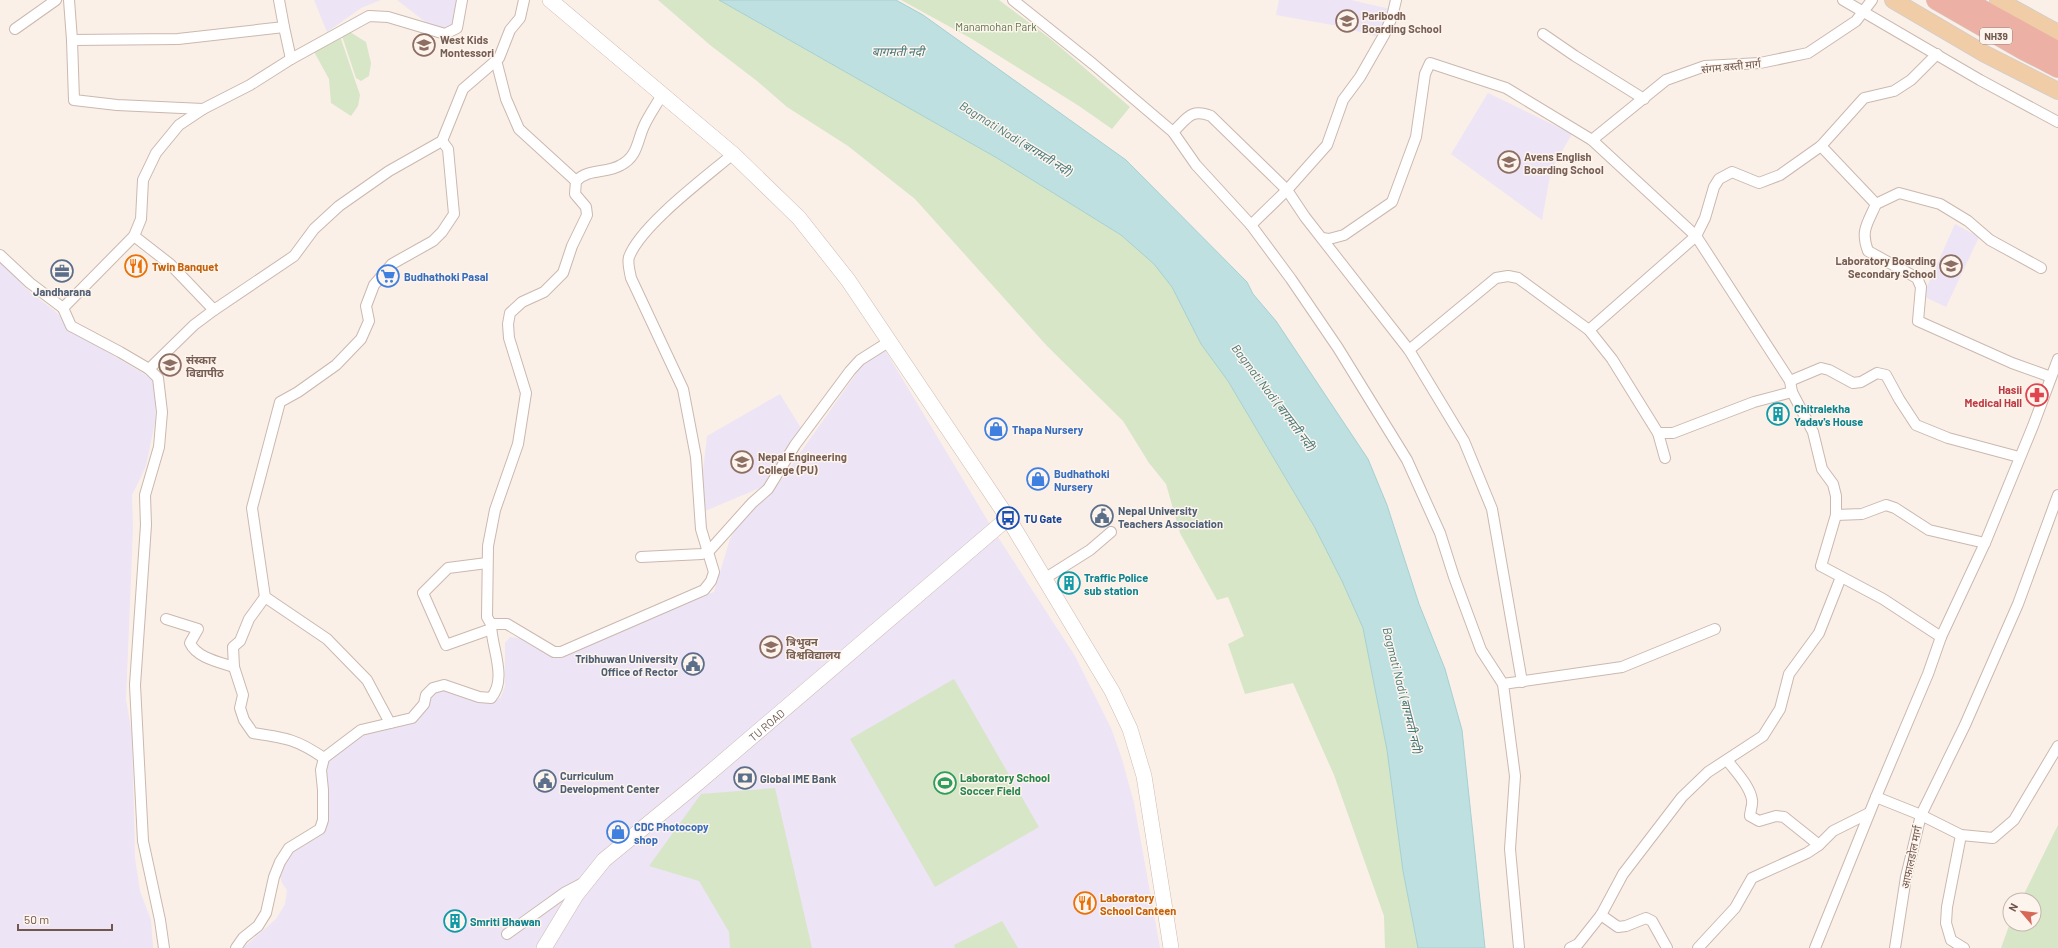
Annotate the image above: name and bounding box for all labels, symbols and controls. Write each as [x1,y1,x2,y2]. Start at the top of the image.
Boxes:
school or university icon: Paribodh Boarding School [1334,8,1360,34]
place label: Paribodh Boarding School [1362,9,1442,35]
park label: Manamohan Park [955,20,1037,33]
road number: NH39 [1980,28,2012,44]
school or university icon: West Kids Montessori [411,32,437,58]
place label: West Kids Montessori [440,33,494,59]
water label: बागमती नदी [872,44,927,58]
street label: संगम बस्ती मार्ग [1701,56,1762,76]
water label: Bagmati Nadi (बागमती नदी) [957,98,1075,179]
school or university icon: Avens English Boarding School [1496,149,1522,175]
place label: Avens English Boarding School [1524,150,1604,176]
restaurant icon: Twin Banquet [123,253,149,279]
school or university icon: Laboratory Boarding Secondary School [1938,253,1964,279]
place label: Laboratory Boarding Secondary School [1835,254,1936,280]
office icon: Jandharana [49,258,75,284]
place label: Twin Banquet [152,260,218,273]
supermarket icon: Budhathoki Pasal [375,263,401,289]
place label: Budhathoki Pasal [404,270,488,283]
place label: Jandharana [33,285,91,298]
water label: Bagmati Nadi (बागमती नदी) [1229,341,1319,454]
school or university icon: संस्कार विद्यापीठ [157,352,183,378]
place label: संस्कार विद्यापीठ [186,353,224,379]
pharmacy icon: Hasii Medical Hall [2024,382,2050,408]
place label: Hasii Medical Hall [1964,383,2022,409]
building icon: Chitralekha Yadav's House [1765,401,1791,427]
place label: Chitralekha Yadav's House [1794,402,1863,428]
shop icon: Thapa Nursery [983,416,1009,442]
place label: Thapa Nursery [1012,423,1084,436]
school or university icon: Nepal Engineering College (PU) [729,449,755,475]
place label: Nepal Engineering College (PU) [758,450,847,476]
shop icon: Budhathoki Nursery [1025,466,1051,492]
place label: Budhathoki Nursery [1054,467,1110,493]
public building icon: Nepal University Teachers Association [1089,503,1115,529]
place label: Nepal University Teachers Association [1118,504,1223,530]
bus stop icon: TU Gate [995,505,1021,531]
place label: TU Gate [1024,512,1062,525]
building icon: Traffic Police sub station [1056,570,1082,596]
place label: Traffic Police sub station [1084,571,1148,597]
water label: Bagmati Nadi (बागमती नदी) [1381,626,1426,755]
school or university icon: त्रिभुवन विश्वविद्यालय [758,634,784,660]
place label: त्रिभुवन विश्वविद्यालय [786,635,841,661]
public building icon: Tribhuwan University Office of Rector [680,651,706,677]
place label: Tribhuwan University Office of Rector [575,652,679,678]
street label: TU ROAD [746,706,787,743]
bank icon: Global IME Bank [732,765,758,791]
public building icon: Curriculum Development Center [532,768,558,794]
place label: Curriculum Development Center [560,769,660,795]
sports icon: Laboratory School Soccer Field [932,770,958,796]
place label: Laboratory School Soccer Field [960,771,1050,797]
place label: Global IME Bank [760,772,836,785]
shop icon: CDC Photocopy shop [605,819,631,845]
place label: CDC Photocopy shop [634,820,709,846]
street label: आफालडोल मार्ग [1898,823,1924,890]
restaurant icon: Laboratory School Canteen [1072,890,1098,916]
place label: Laboratory School Canteen [1100,891,1176,917]
north arrow [2002,892,2042,932]
text: N [2005,901,2020,913]
scale bar [18,906,112,932]
building icon: Smriti Bhawan [442,908,468,934]
text: 50 m [24,912,49,926]
place label: Smriti Bhawan [470,915,541,928]

